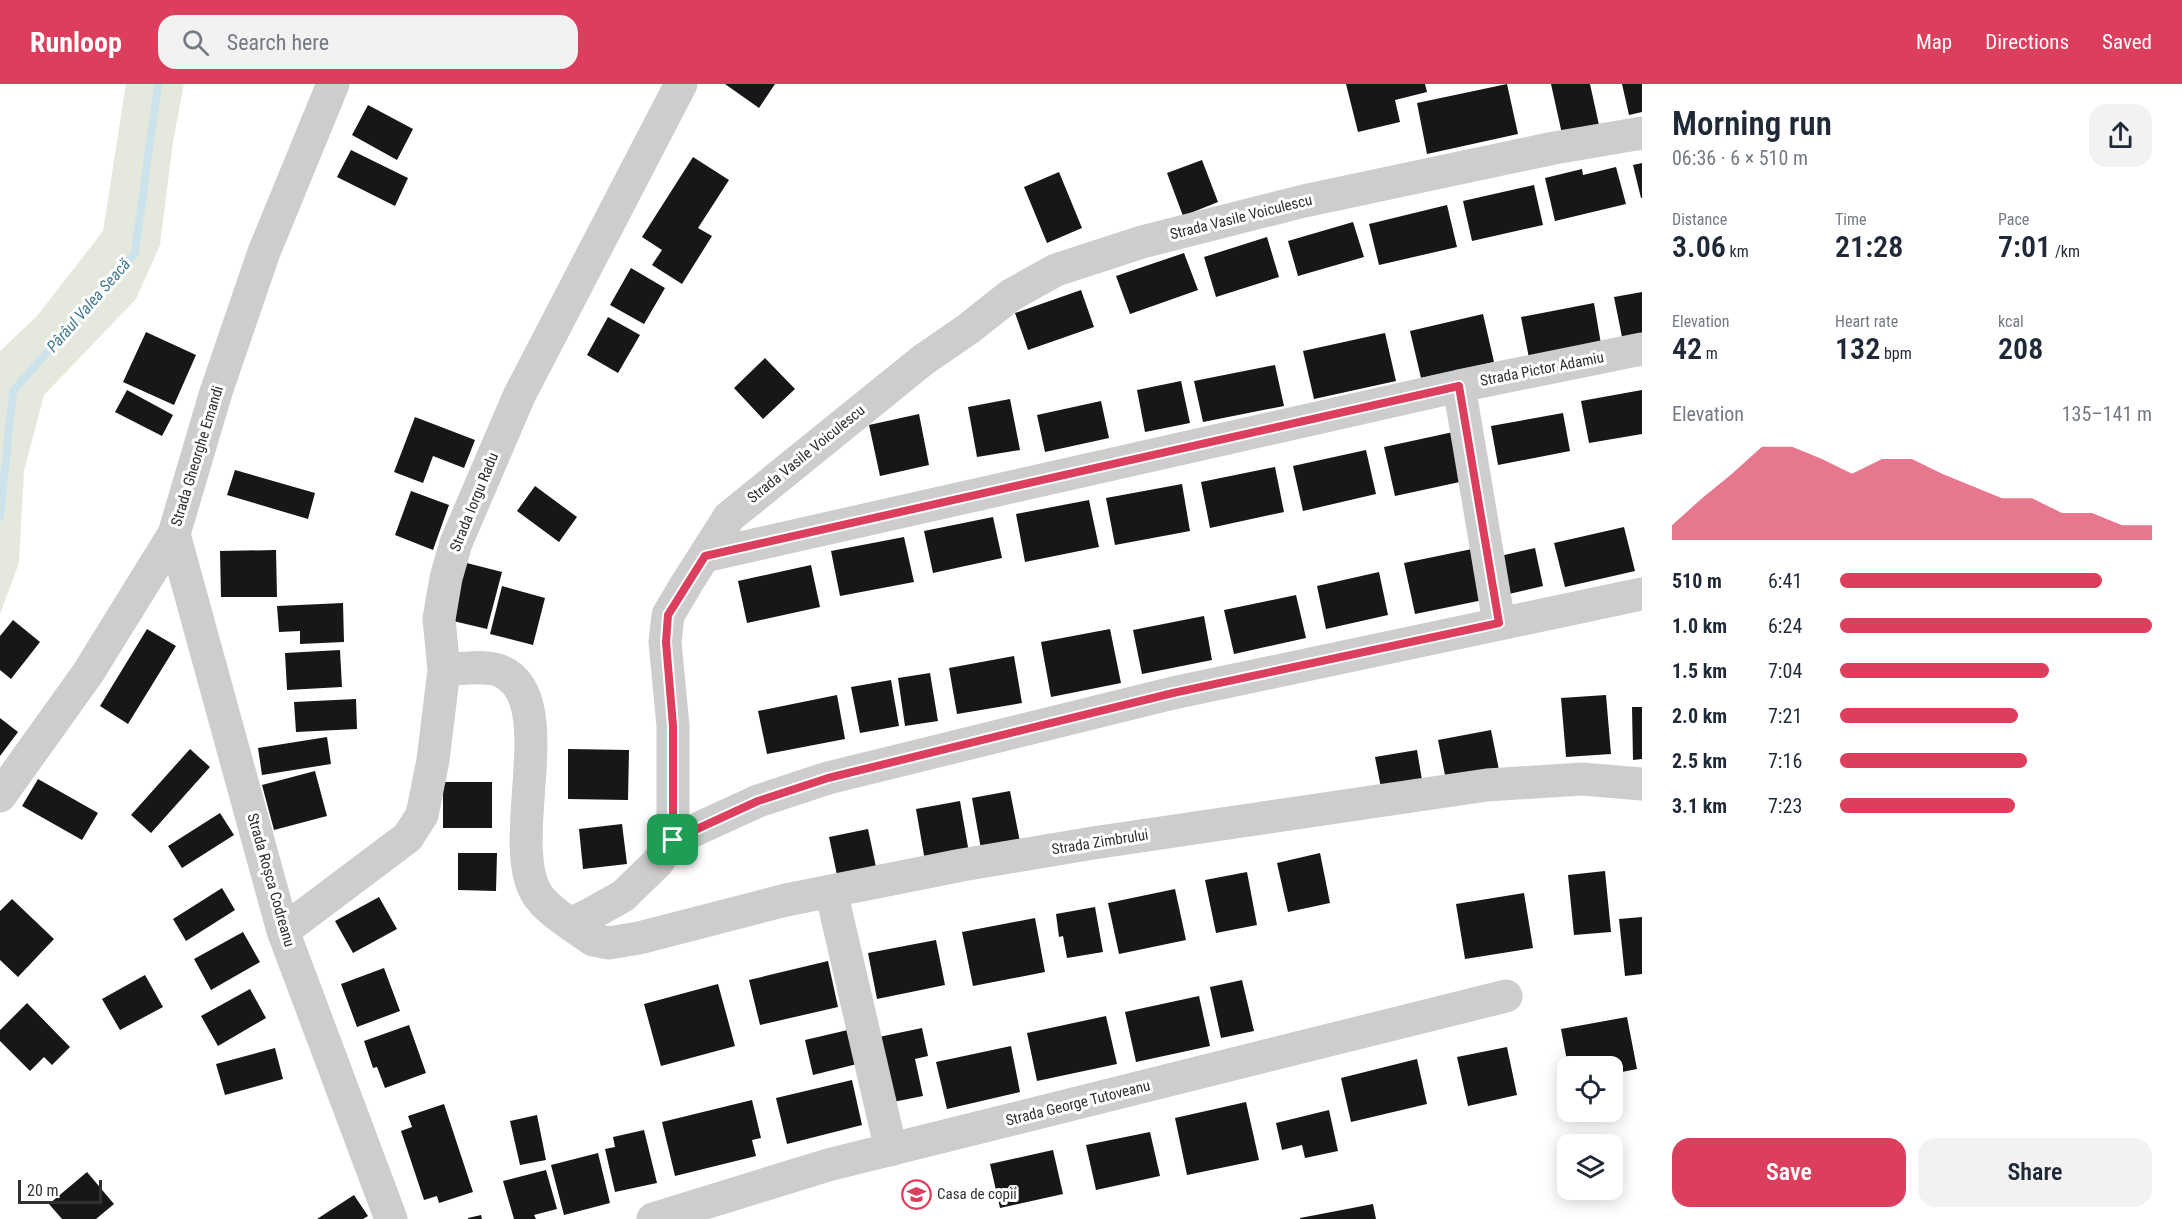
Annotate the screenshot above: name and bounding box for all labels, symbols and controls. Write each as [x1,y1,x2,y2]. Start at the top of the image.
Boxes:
search box [158,15,578,69]
text: Runloop [30,26,122,59]
icon: search [179,26,212,59]
text: Search here [227,30,329,55]
text: Map [1916,30,1952,54]
text: Directions [1985,30,2069,54]
text: Saved [2102,30,2152,54]
text: Morning run [1672,104,1832,143]
button: share [2089,104,2152,167]
text: 06:36 · 6 × 510 m [1672,146,1808,170]
street label: Strada Vasile Voiculescu [1168,191,1314,243]
text: Distance [1672,210,1727,229]
text: Time [1835,210,1867,229]
text: Pace [1998,210,2029,229]
text: 3.06 [1672,229,1726,264]
text: 21:28 [1835,229,1903,264]
text: 7:01 [1998,229,2051,264]
text: km [1726,242,1749,261]
text: /km [2051,242,2080,261]
water label: Pârâul Valea Seacă [43,254,134,356]
text: Elevation [1672,312,1730,331]
text: Heart rate [1835,312,1898,331]
text: kcal [1998,312,2024,331]
text: 42 [1672,331,1702,366]
text: 132 [1835,331,1880,366]
text: 208 [1998,331,2043,366]
text: m [1702,344,1718,363]
text: bpm [1880,344,1912,363]
street label: Strada Pictor Adamiu [1479,348,1605,390]
street label: Strada Gheorghe Emandi [167,384,227,528]
street label: Strada Vasile Voiculescu [744,401,868,507]
text: Elevation [1672,402,1744,426]
text: 135–141 m [2062,402,2152,426]
street label: Strada Iorgu Radu [446,450,502,554]
text: 510 m [1672,569,1722,593]
text: 6:41 [1768,569,1802,593]
text: 1.0 km [1672,614,1727,638]
text: 6:24 [1768,614,1802,638]
text: 1.5 km [1672,659,1727,683]
text: 7:04 [1768,659,1802,683]
text: 2.0 km [1672,704,1727,728]
text: 7:21 [1768,704,1802,728]
text: 2.5 km [1672,749,1727,773]
text: 7:16 [1768,749,1802,773]
text: 3.1 km [1672,794,1727,818]
text: 7:23 [1768,794,1802,818]
street label: Strada Roșca Codreanu [243,811,299,949]
pin [647,814,698,865]
icon: arrive [656,823,689,856]
street label: Strada Zimbrului [1050,825,1150,859]
map controls [1557,1056,1623,1200]
button: locate [1557,1056,1623,1122]
street label: Strada George Tutoveanu [1004,1076,1152,1130]
button: layers [1557,1134,1623,1200]
button: Save [1672,1138,1906,1207]
button: Share [1918,1138,2152,1207]
scale bar [18,1177,102,1204]
school or university icon: Casa de copii [900,1178,932,1210]
text: 20 m [27,1181,59,1200]
place label: Casa de copii [937,1185,1017,1203]

